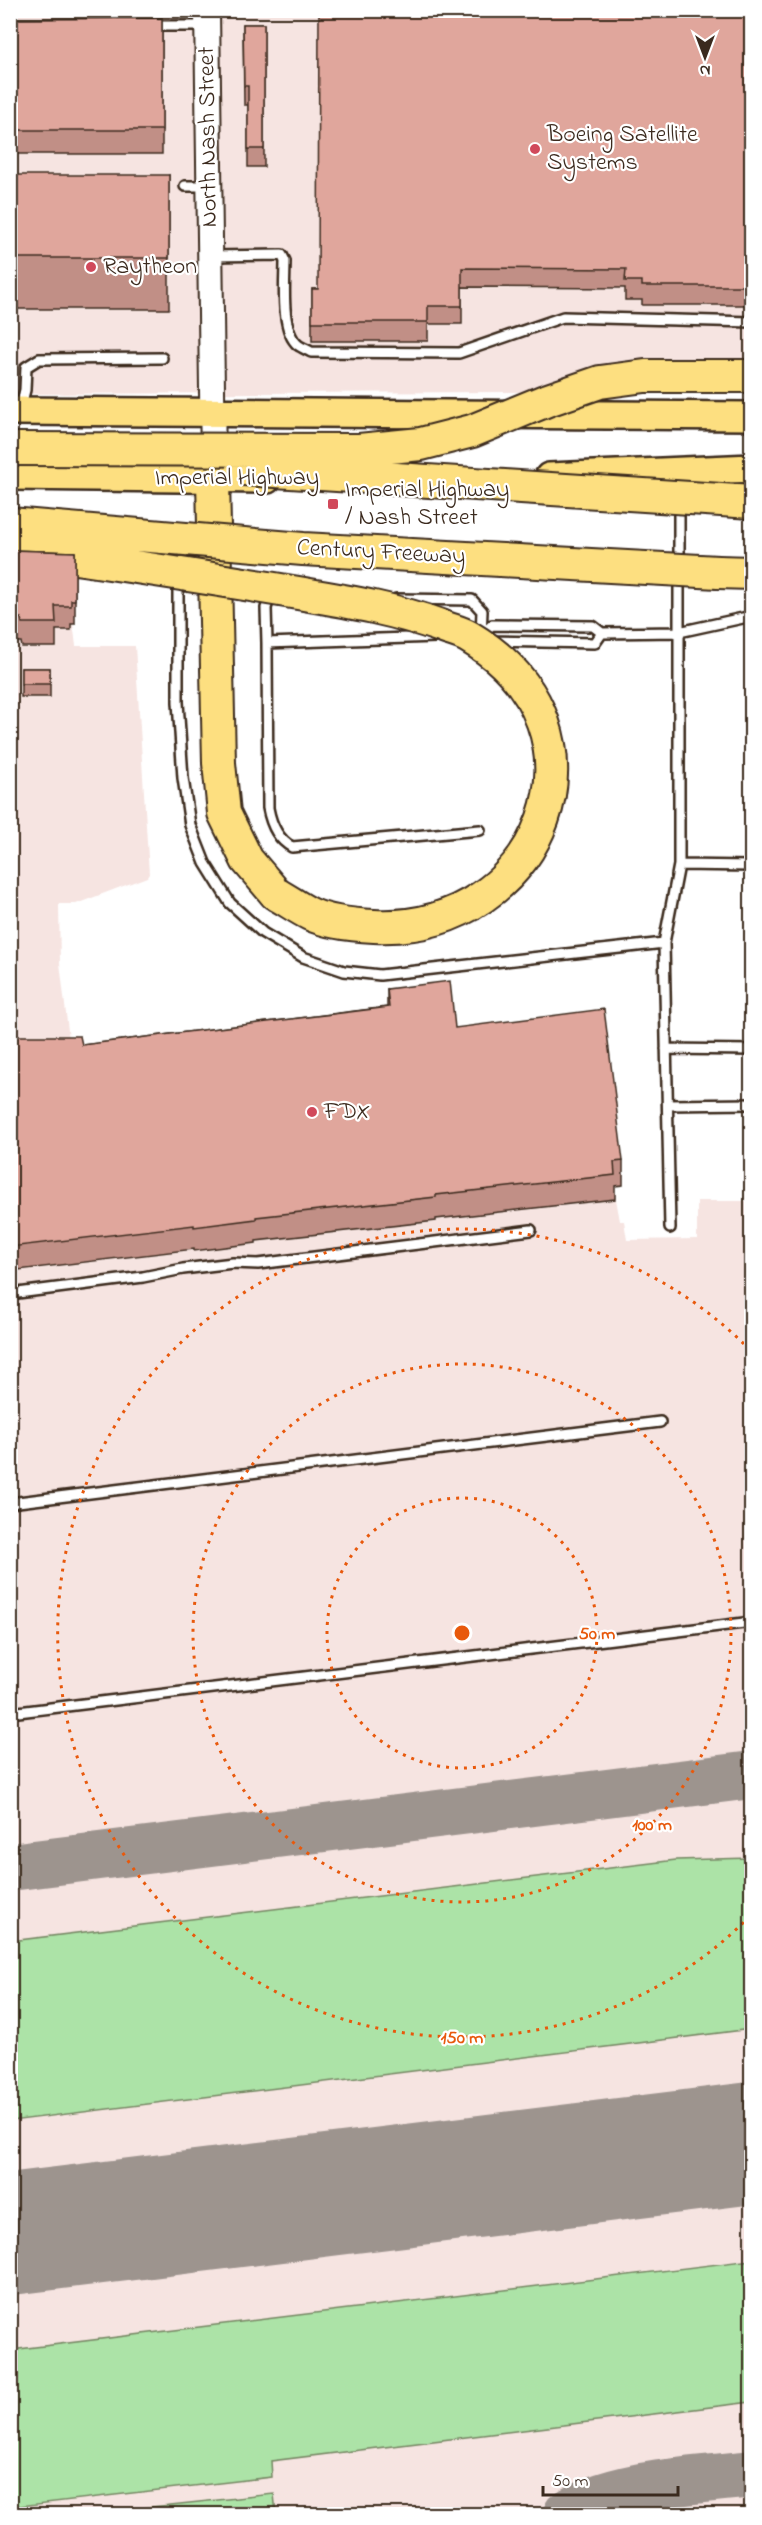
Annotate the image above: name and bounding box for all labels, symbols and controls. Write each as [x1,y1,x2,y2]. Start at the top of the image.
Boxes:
north arrow [675,27,735,87]
street label: North Nash Street [190,46,228,228]
text: N [699,58,710,82]
place label: Boeing Satellite Systems [546,118,698,182]
marker: Boeing Satellite Systems [528,142,542,156]
place label: Raytheon [103,250,197,286]
marker: Raytheon [84,260,98,274]
street label: Imperial Highway [155,461,319,497]
place label: Imperial Highway / Nash Street [345,473,509,536]
marker: Imperial Highway / Nash Street [326,497,340,511]
street label: Century Freeway [296,531,466,576]
place label: FDX [323,1095,370,1130]
marker: FDX [305,1105,319,1119]
text: 50 m [579,1622,615,1648]
centre of rings [452,1623,472,1643]
text: 100 m [632,1813,672,1839]
text: 150 m [441,2026,483,2052]
scale bar [543,2459,678,2497]
text: 50 m [552,2469,589,2495]

